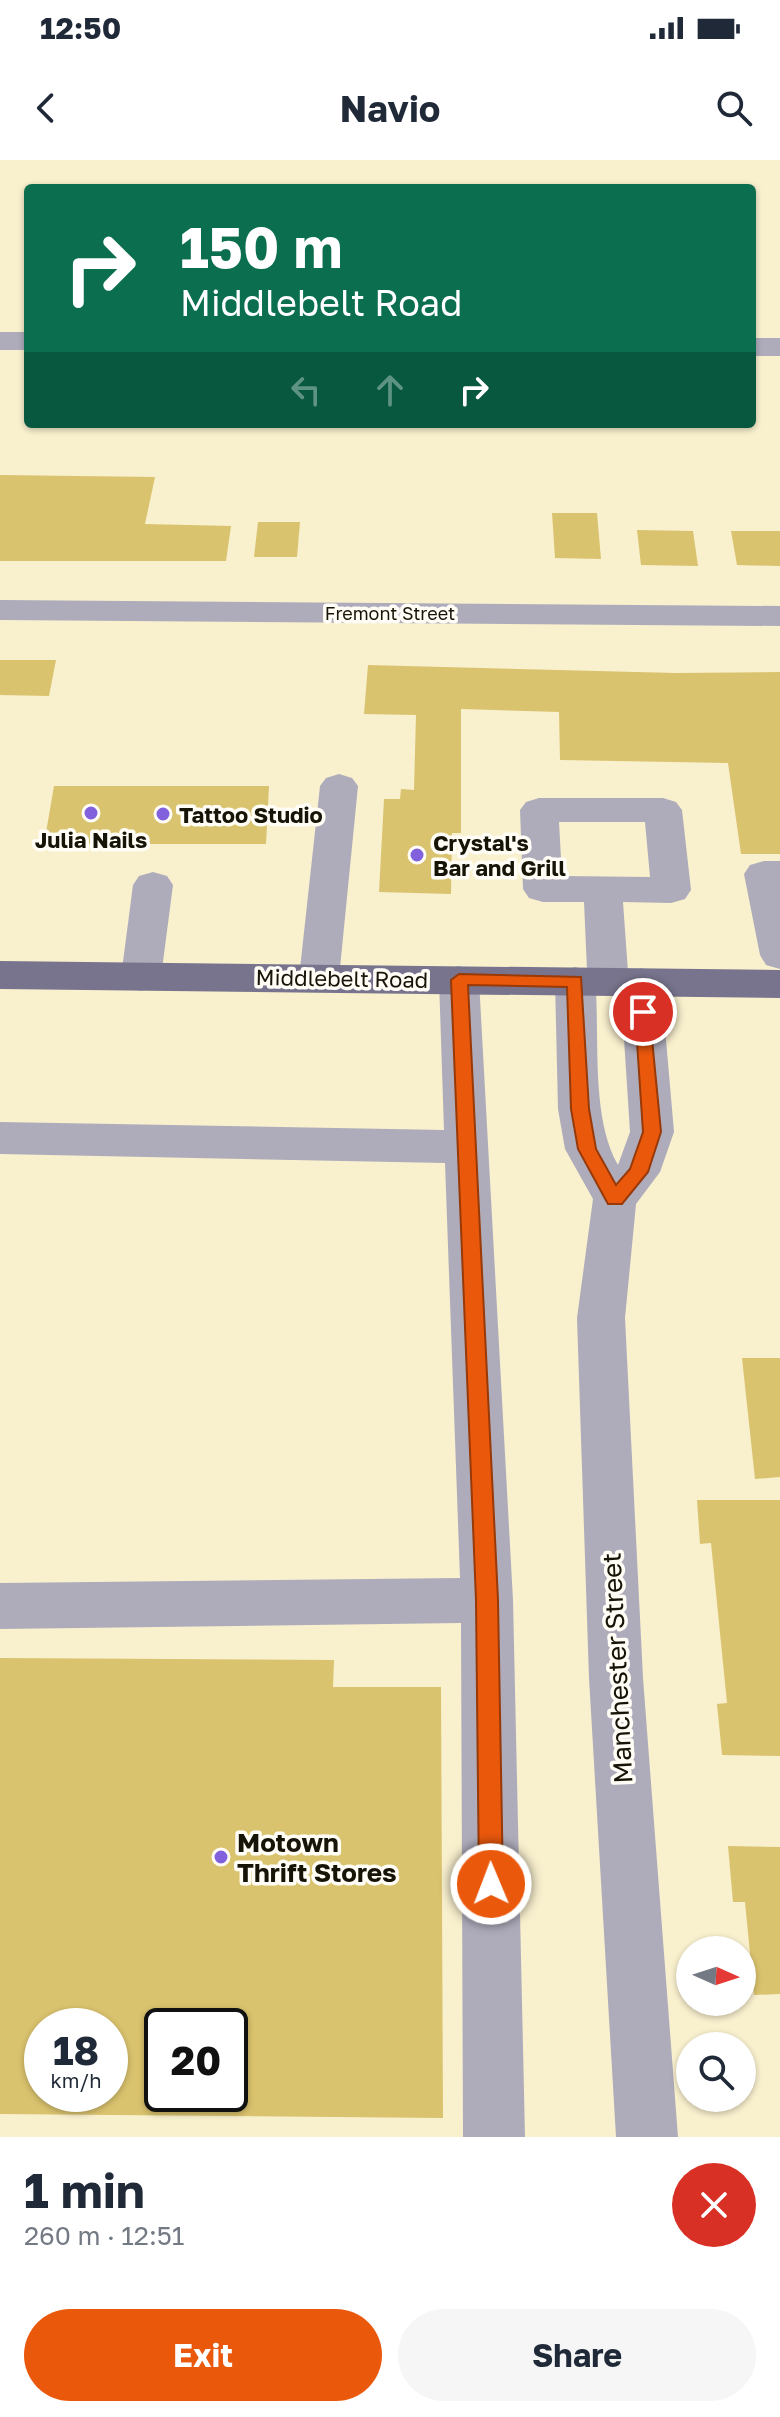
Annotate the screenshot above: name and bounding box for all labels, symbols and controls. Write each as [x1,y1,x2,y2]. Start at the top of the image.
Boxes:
text: 12:50 [40,10,121,46]
icon: back [24,86,68,130]
icon: search [712,86,756,130]
text: Navio [340,87,440,130]
text: 150 m [180,213,342,280]
icon: right [48,216,152,320]
text: Middlebelt Road [180,281,462,324]
icon: left [284,368,328,412]
icon: ahead [368,368,412,412]
icon: right [452,368,496,412]
street label: Fremont Street [325,602,455,624]
place label: Tattoo Studio [179,801,323,828]
marker: Julia Nails [82,804,100,822]
marker: Tattoo Studio [154,805,172,823]
place label: Julia Nails [35,826,147,853]
place label: Crystal's Bar and Grill [433,829,566,881]
marker: Crystal's Bar and Grill [408,846,426,864]
street label: Middlebelt Road [256,963,428,993]
pin [609,978,677,1046]
icon: arrive [621,990,665,1034]
street label: Manchester Street [595,1552,639,1784]
place label: Motown Thrift Stores [237,1827,397,1888]
position arrow [449,1842,533,1926]
marker: Motown Thrift Stores [212,1848,230,1866]
north arrow [676,1936,756,2016]
map controls [676,1936,756,2112]
speed limit sign: 20 [144,2008,248,2112]
text: 18 [53,2026,99,2074]
button: search [676,2032,756,2112]
text: km/h [51,2068,101,2092]
text: 1 min [24,2161,145,2219]
button: close [672,2163,756,2247]
text: 260 m · 12:51 [24,2220,184,2251]
button: Exit [24,2309,382,2401]
button: Share [398,2309,756,2401]

